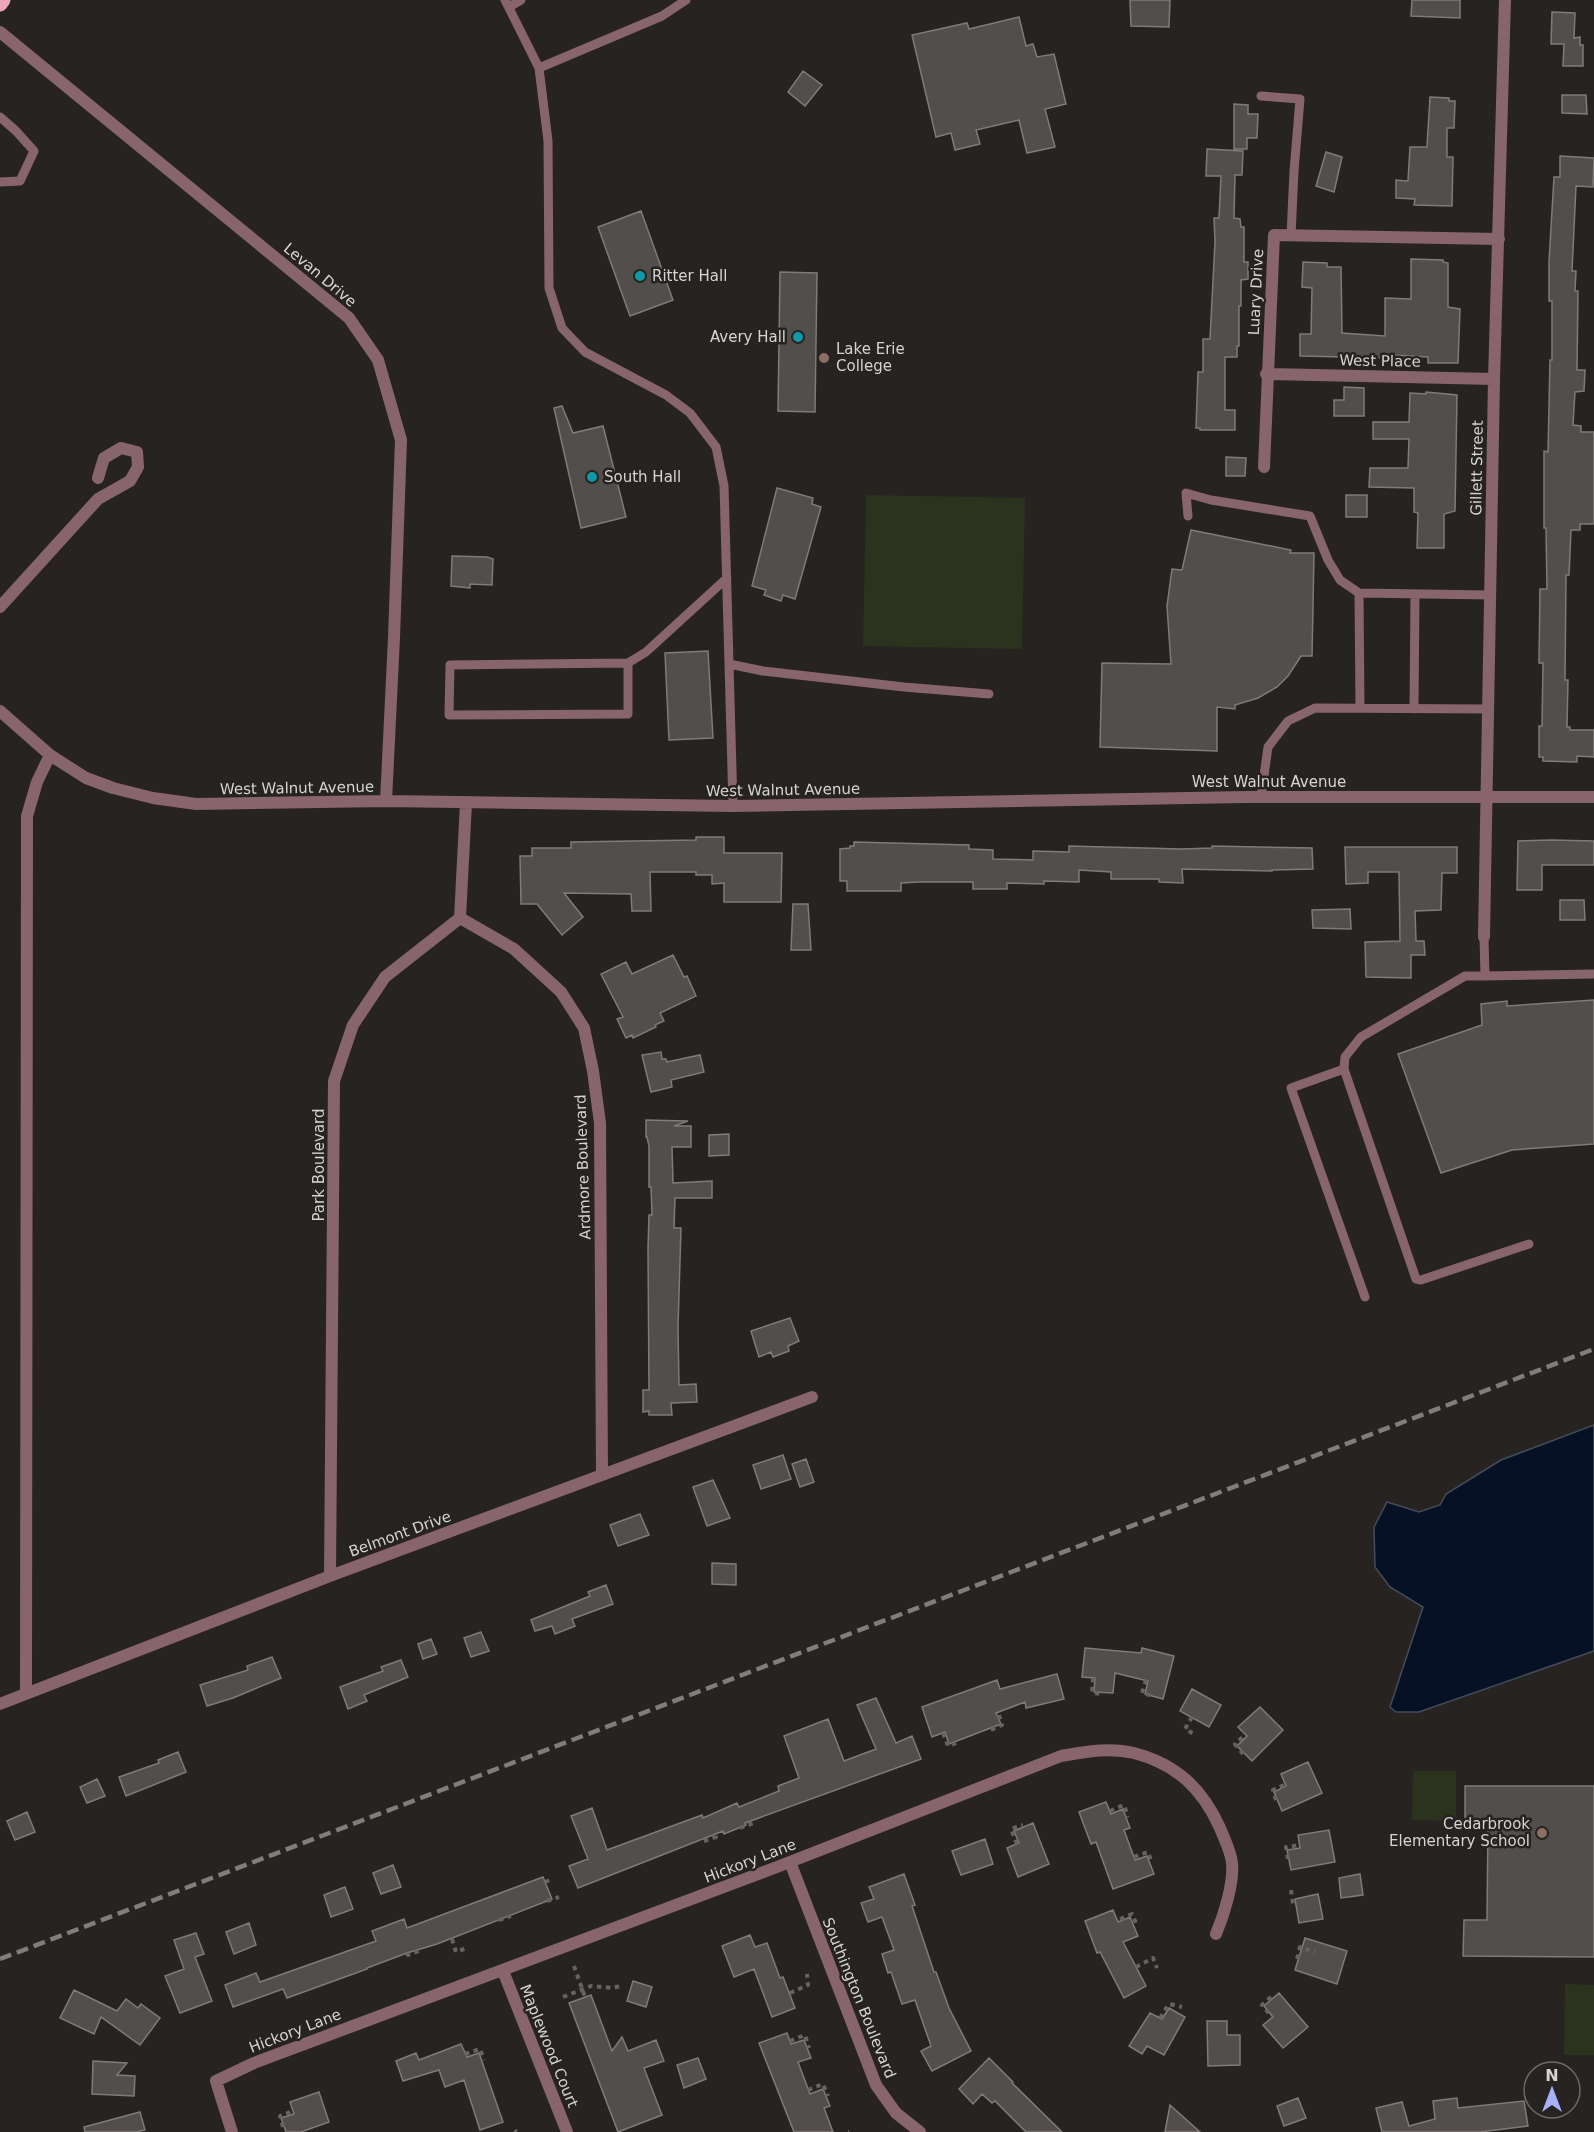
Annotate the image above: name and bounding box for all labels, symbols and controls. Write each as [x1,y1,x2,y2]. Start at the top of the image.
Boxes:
street label: Levan Drive [280,239,360,311]
street label: Luary Drive [1245,248,1267,336]
place label: Ritter Hall [652,267,727,285]
marker: Ritter Hall [633,269,647,283]
place label: Avery Hall [710,328,786,346]
marker: Avery Hall [791,330,805,344]
place label: Lake Erie College [836,340,905,375]
marker: Lake Erie College [817,351,831,365]
street label: West Place [1339,351,1421,371]
street label: Gillett Street [1467,420,1487,516]
place label: South Hall [604,468,681,486]
marker: South Hall [585,470,599,484]
street label: West Walnut Avenue [1192,773,1346,791]
street label: West Walnut Avenue [220,778,374,798]
street label: West Walnut Avenue [706,780,860,800]
street label: Ardmore Boulevard [571,1094,595,1240]
street label: Park Boulevard [310,1108,328,1222]
street label: Belmont Drive [346,1507,454,1561]
place label: Cedarbrook Elementary School [1389,1815,1530,1850]
marker: Cedarbrook Elementary School [1535,1826,1549,1840]
street label: Hickory Lane [701,1835,799,1887]
street label: Southington Boulevard [818,1915,900,2081]
street label: Maplewood Court [516,1982,582,2110]
street label: Hickory Lane [246,2005,344,2057]
north arrow [1522,2060,1582,2120]
text: N [1545,2066,1559,2085]

